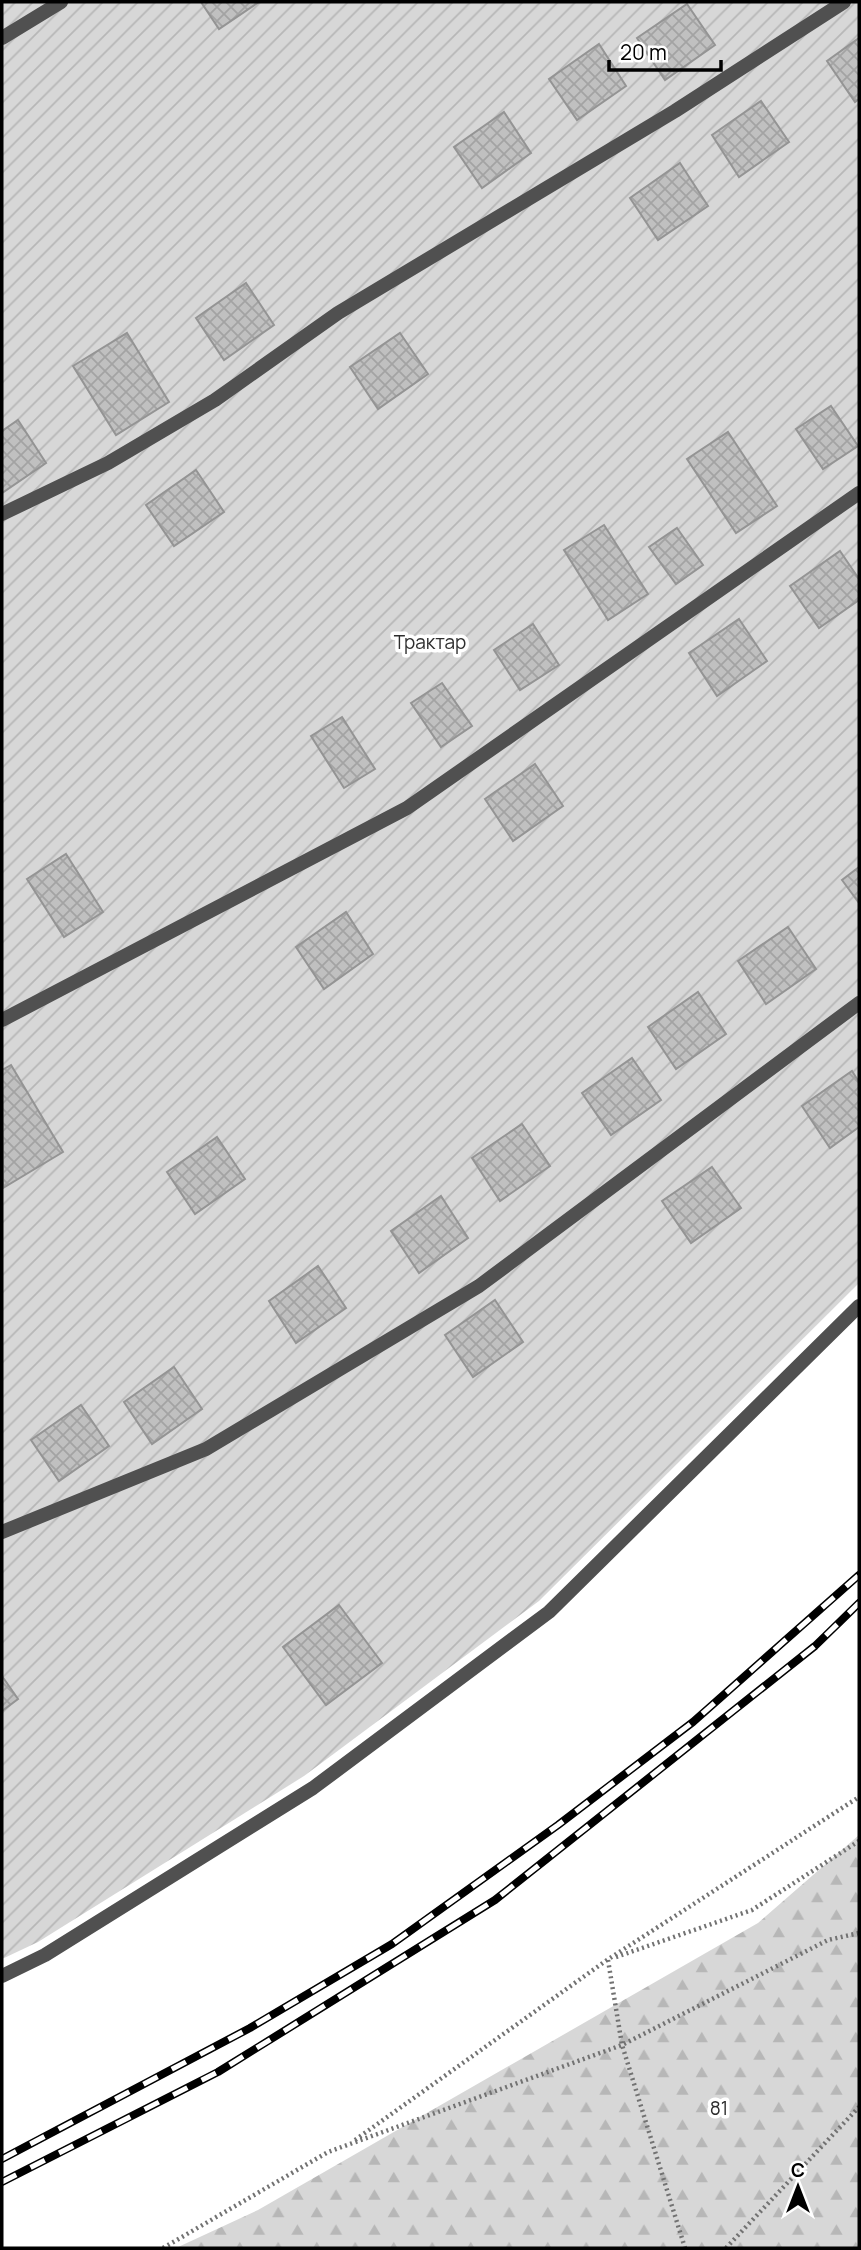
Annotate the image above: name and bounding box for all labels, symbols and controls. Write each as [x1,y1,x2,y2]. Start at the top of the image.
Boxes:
scale bar [609,28,721,72]
text: 20 m [620,38,667,66]
park label: Трактар [394,629,466,655]
park label: 81 [710,2095,728,2121]
north arrow [763,2152,833,2222]
text: С [791,2157,805,2183]

